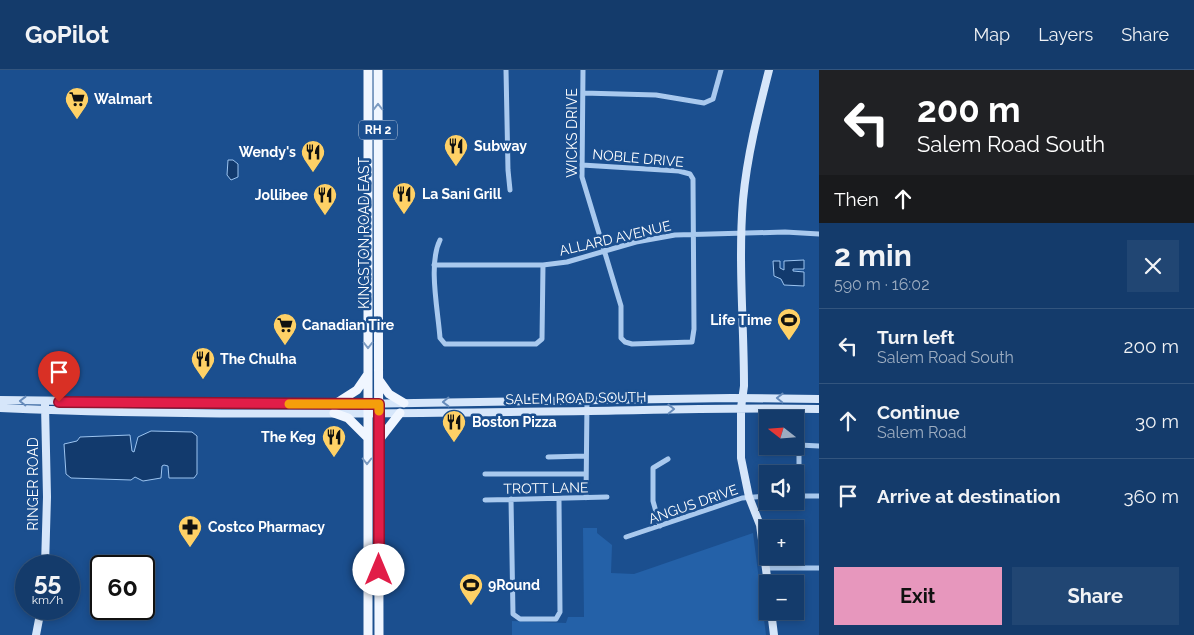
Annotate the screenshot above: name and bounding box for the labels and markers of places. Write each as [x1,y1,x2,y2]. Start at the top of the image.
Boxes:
supermarket icon: Walmart [64,86,90,120]
place label: Walmart [94,91,153,107]
restaurant icon: Subway [443,133,469,167]
place label: Subway [474,138,527,154]
restaurant icon: Wendy's [300,139,326,173]
place label: Wendy's [239,144,296,160]
restaurant icon: La Sani Grill [391,181,417,215]
restaurant icon: Jollibee [312,182,338,216]
place label: La Sani Grill [422,186,502,202]
place label: Jollibee [255,187,309,203]
sports icon: Life Time [776,307,802,341]
supermarket icon: Canadian Tire [272,312,298,346]
place label: Life Time [710,312,773,328]
place label: Canadian Tire [302,317,395,333]
restaurant icon: The Chulha [190,346,216,380]
pin [38,351,80,402]
place label: The Chulha [220,351,297,367]
restaurant icon: Boston Pizza [441,409,467,443]
place label: Boston Pizza [472,414,557,430]
restaurant icon: The Keg [321,424,347,458]
place label: The Keg [261,429,316,445]
pharmacy icon: Costco Pharmacy [177,514,203,548]
place label: Costco Pharmacy [208,519,325,535]
sports icon: 9Round [458,572,484,606]
place label: 9Round [488,577,540,593]

